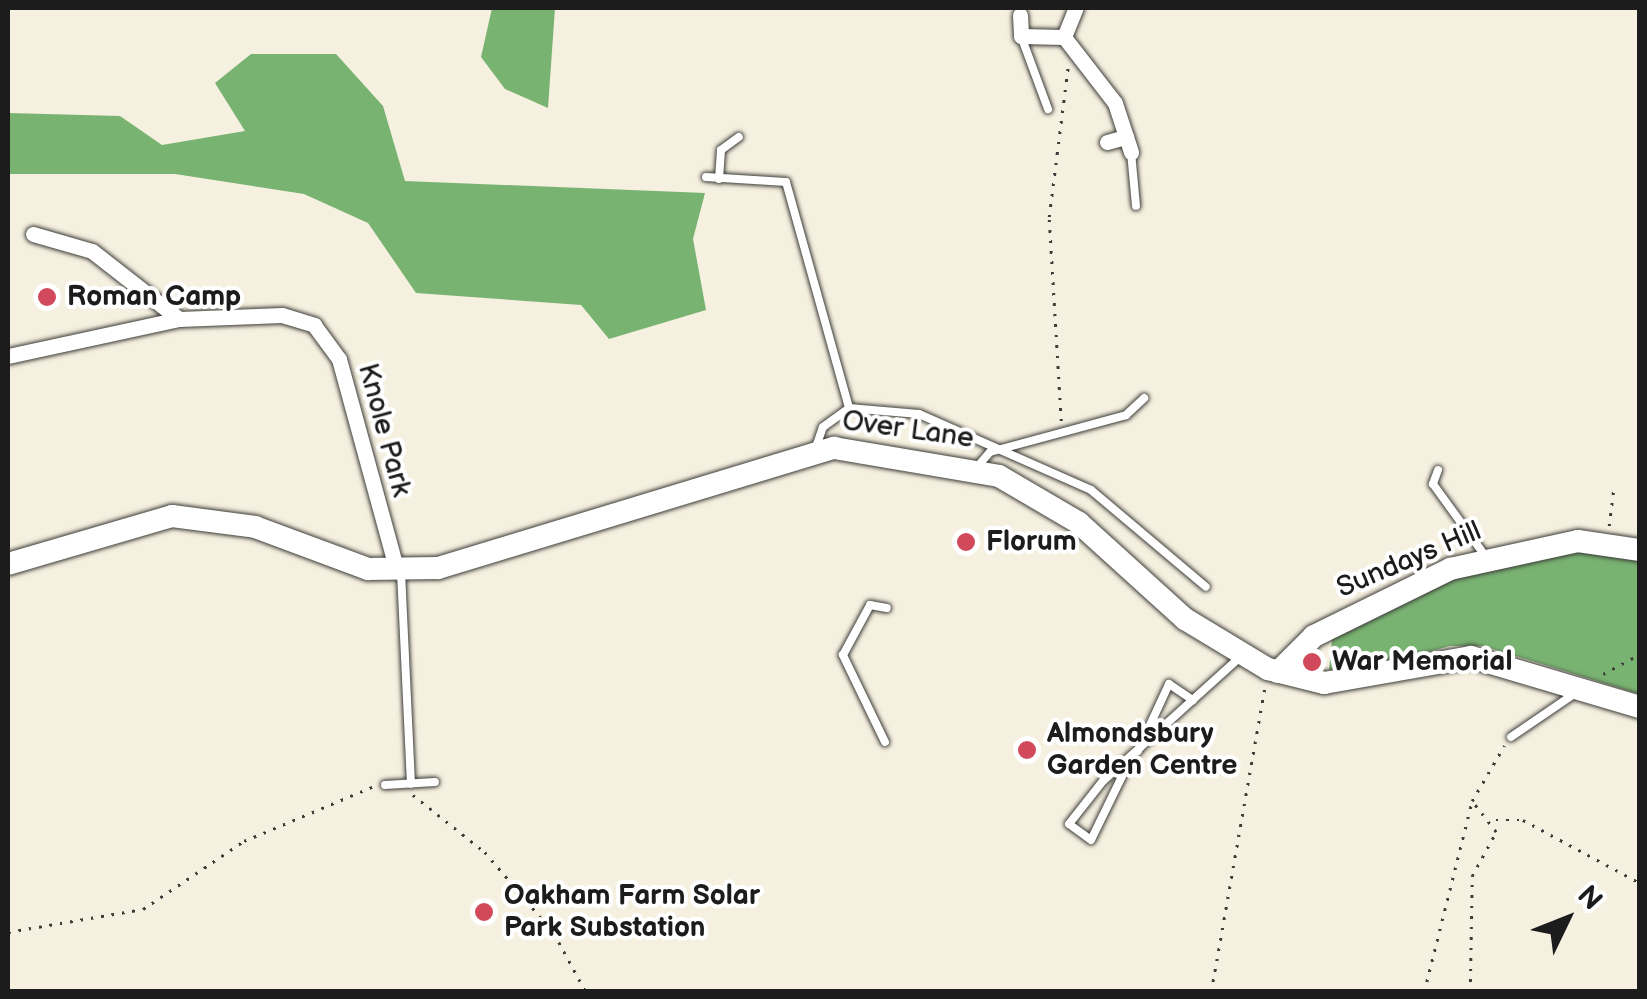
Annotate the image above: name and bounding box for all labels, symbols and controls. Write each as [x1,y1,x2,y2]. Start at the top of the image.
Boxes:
place label: Roman Camp [67,280,241,314]
marker: Roman Camp [36,286,58,308]
street label: Knole Park [350,360,418,500]
street label: Over Lane [840,404,976,456]
street label: Sundays Hill [1332,515,1486,605]
place label: Florum [986,525,1077,559]
marker: Florum [955,531,977,553]
place label: War Memorial [1332,645,1512,679]
marker: War Memorial [1301,651,1323,673]
place label: Almondsbury Garden Centre [1047,717,1237,783]
marker: Almondsbury Garden Centre [1016,739,1038,761]
north arrow [1517,869,1617,969]
place label: Oakham Farm Solar Park Substation [504,879,760,945]
text: N [1570,879,1609,917]
marker: Oakham Farm Solar Park Substation [473,901,495,923]

